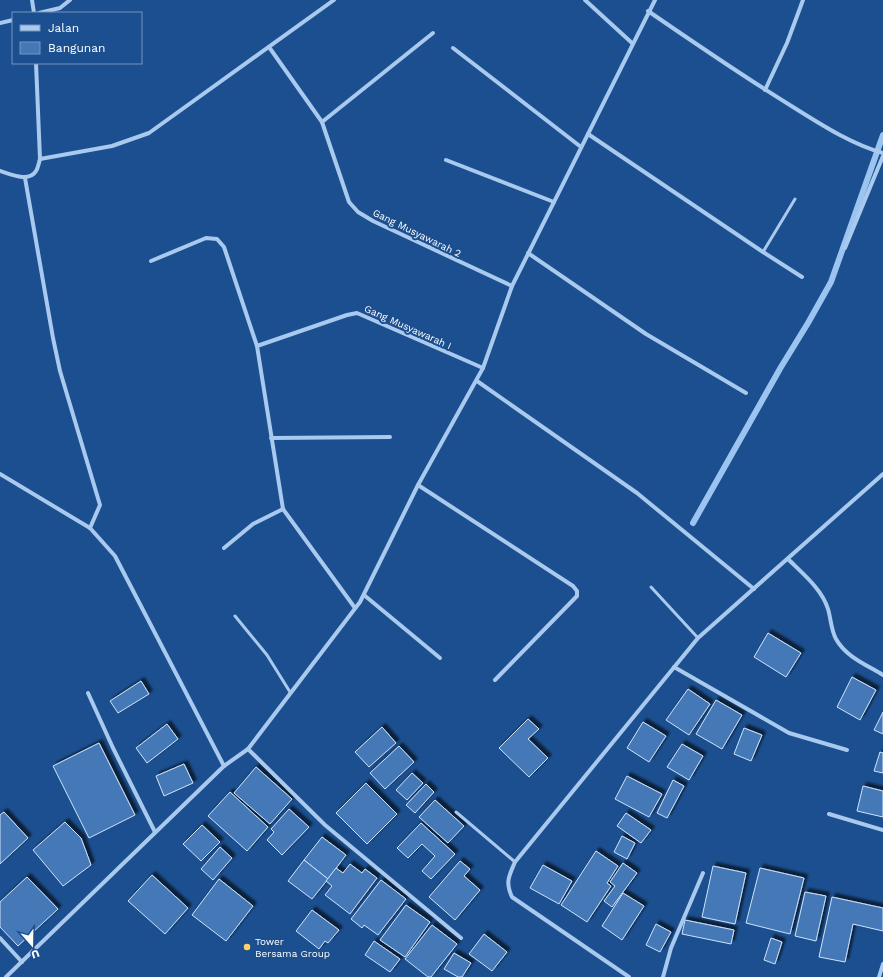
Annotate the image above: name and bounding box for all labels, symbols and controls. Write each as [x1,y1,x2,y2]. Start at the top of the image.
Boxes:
legend [12,12,142,64]
text: Jalan [48,21,79,35]
text: Bangunan [48,41,106,55]
street label: Gang Musyawarah 2 [371,207,463,259]
street label: Gang Musyawarah I [363,303,453,351]
north arrow [12,925,52,965]
place label: Tower Bersama Group [255,936,330,959]
marker: Tower Bersama Group [242,942,252,952]
text: U [29,946,41,961]

